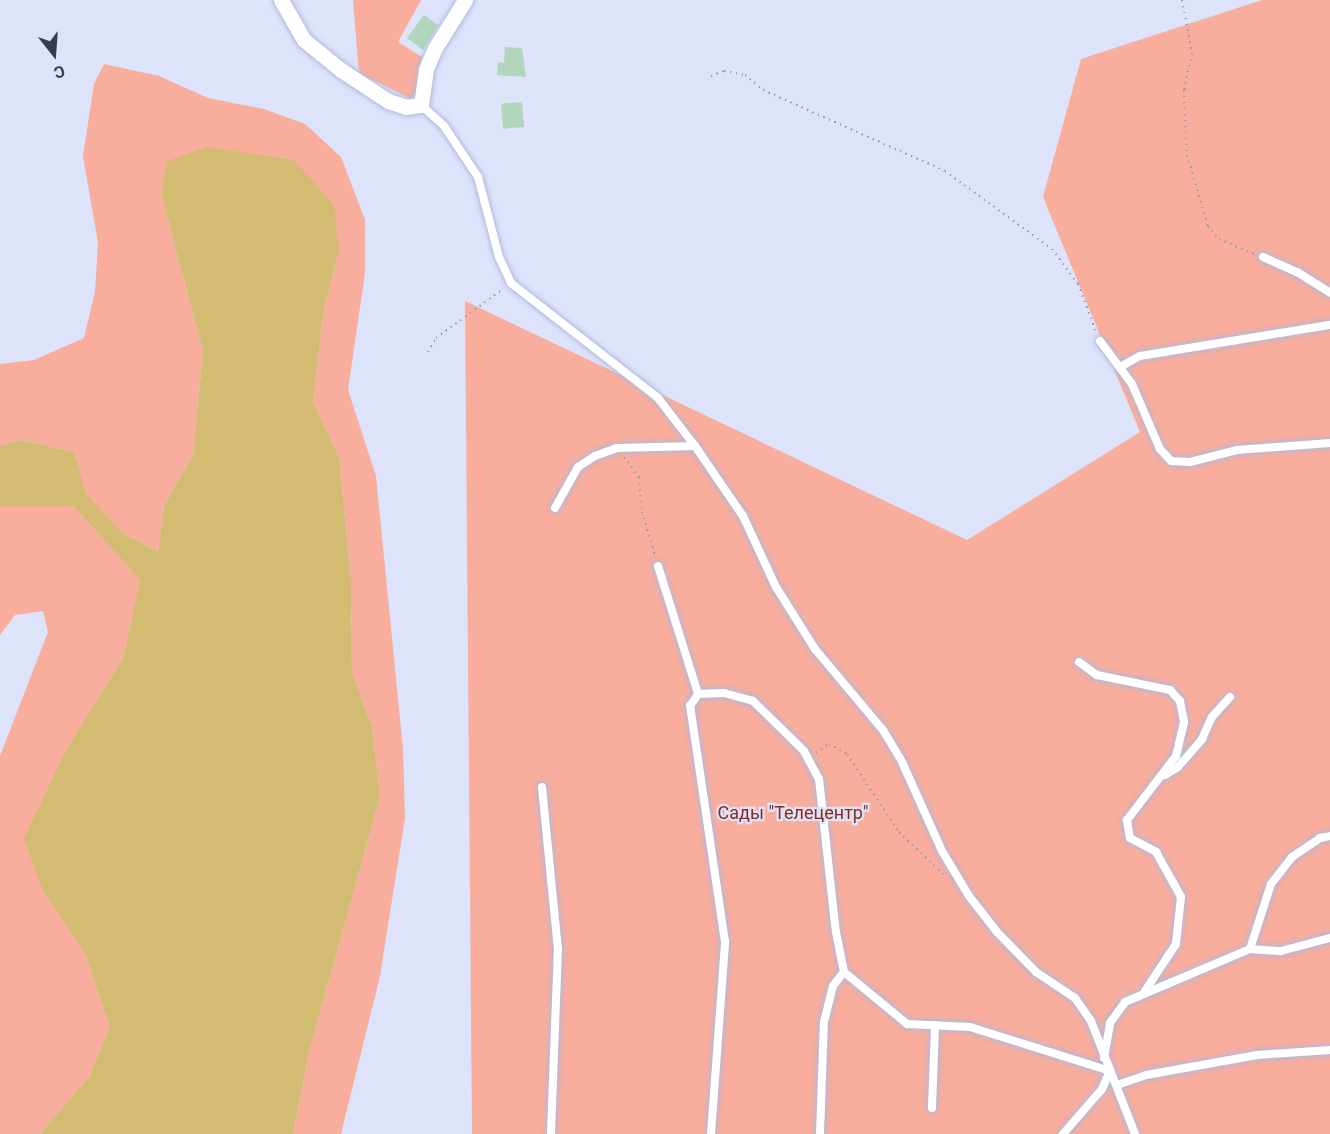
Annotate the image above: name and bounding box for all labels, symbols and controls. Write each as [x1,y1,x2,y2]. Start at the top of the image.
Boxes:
north arrow [24,24,84,84]
text: С [52,61,67,82]
park label: Сады "Телецентр" [718,802,868,824]

